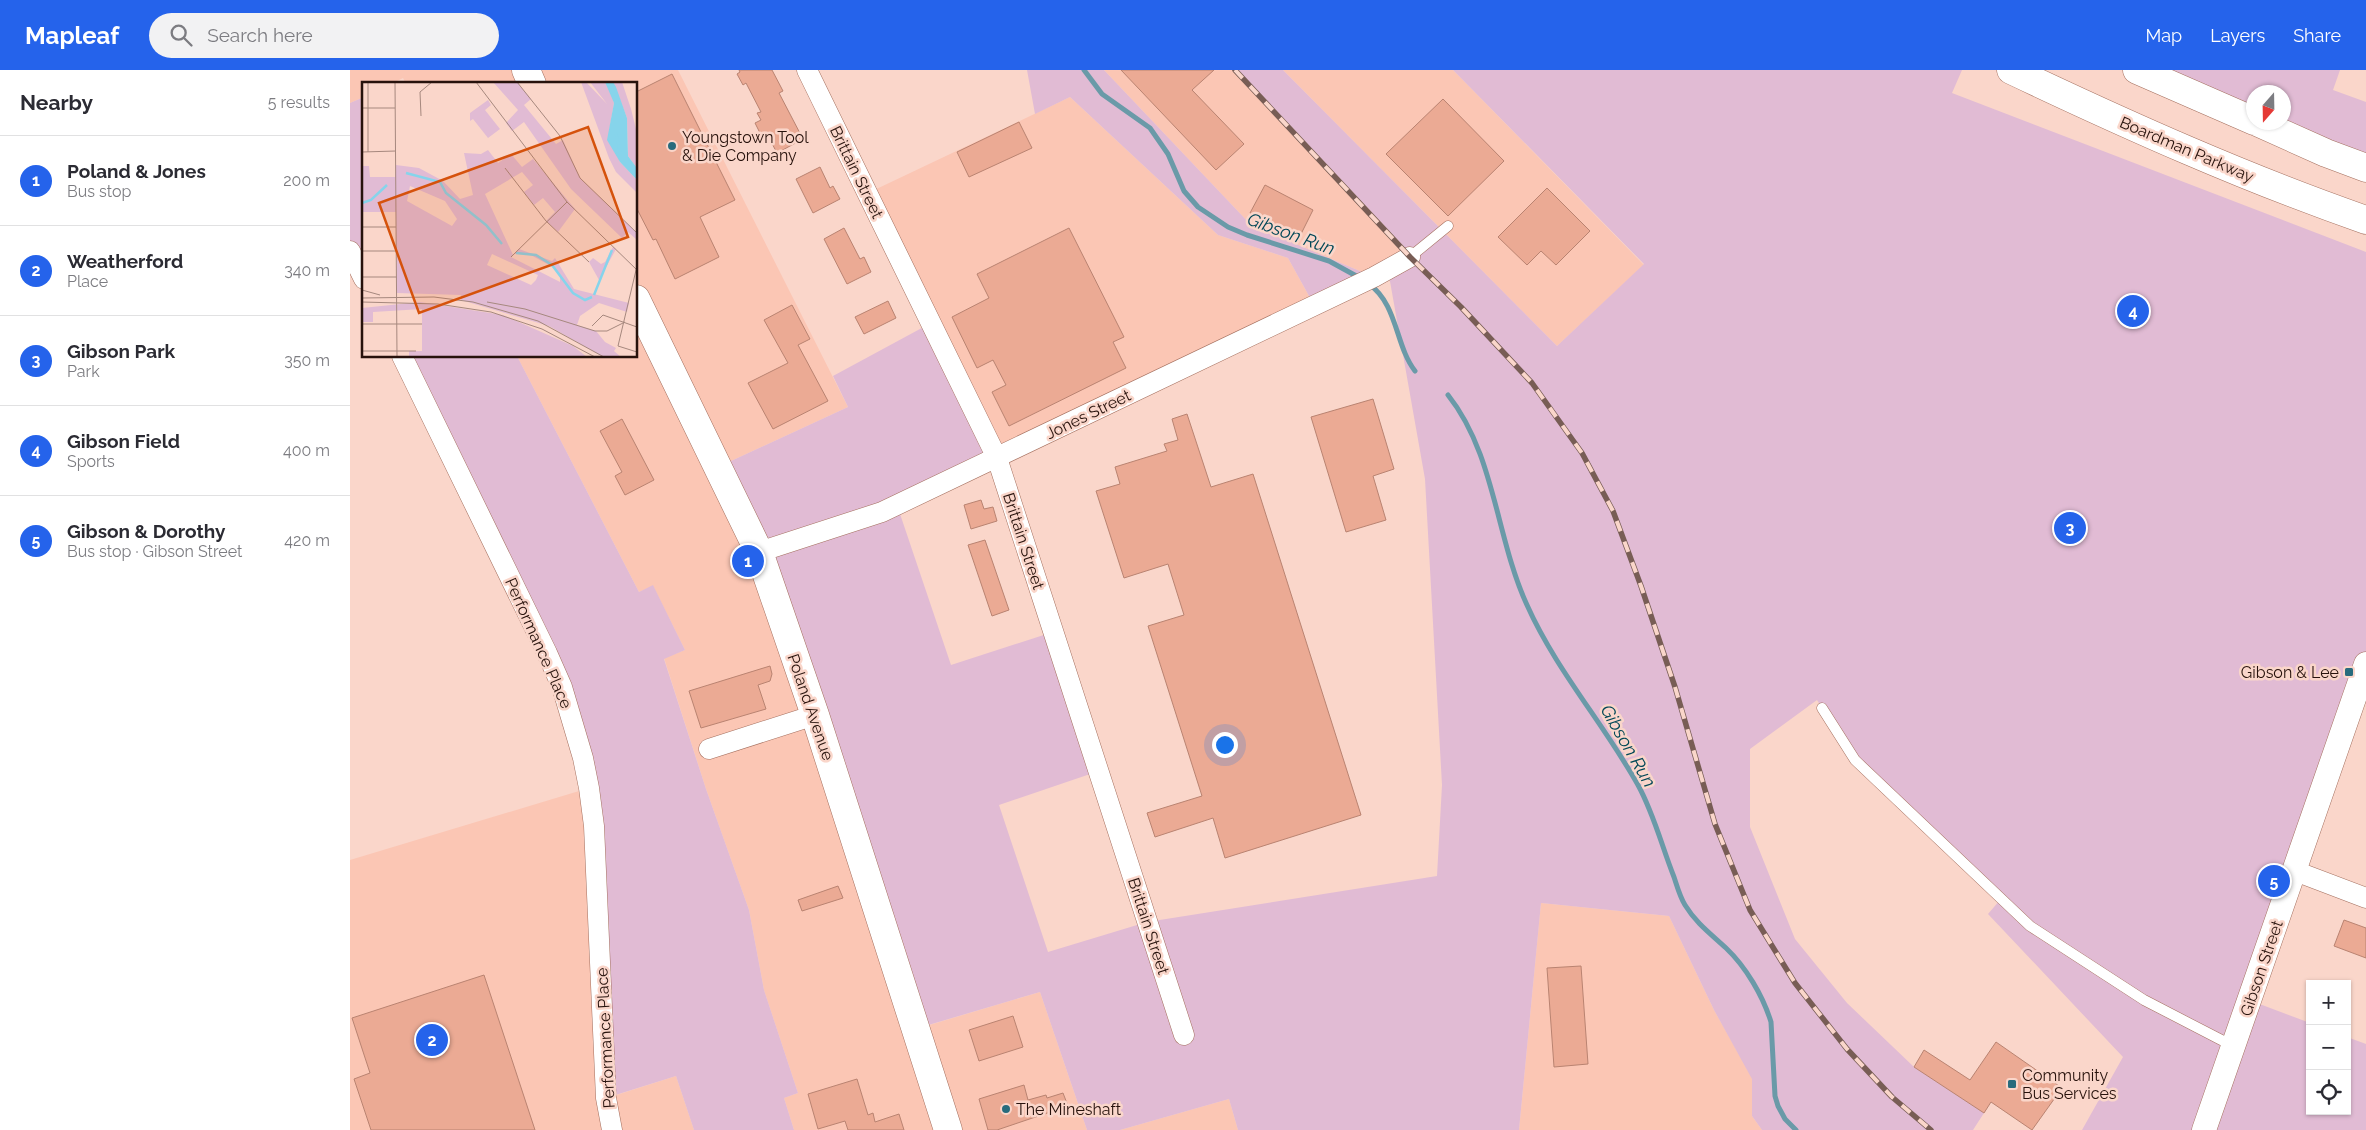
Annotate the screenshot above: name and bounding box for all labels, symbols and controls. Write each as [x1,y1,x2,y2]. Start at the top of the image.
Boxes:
search box [149,13,499,58]
text: Mapleaf [25,21,119,50]
icon: search [167,21,195,49]
text: Search here [207,24,313,46]
text: Map [2146,25,2182,46]
text: Layers [2210,25,2265,46]
text: Share [2293,25,2341,46]
inset map [362,82,638,358]
north arrow [2246,85,2291,130]
text: Nearby [20,90,93,115]
text: 5 results [268,93,330,112]
street label: Boardman Parkway [2117,113,2257,186]
street label: Brittain Street [826,123,887,222]
place label: Youngstown Tool & Die Company [682,128,809,165]
marker: Youngstown Tool & Die Company [666,140,678,152]
text: Poland & Jones [67,160,206,182]
text: 1 [32,171,40,190]
text: 200 m [283,171,330,190]
text: Bus stop [67,182,131,201]
water label: Gibson Run [1245,208,1338,259]
text: Weatherford [67,250,183,272]
text: 2 [31,261,41,280]
text: 340 m [284,261,330,280]
text: Place [67,272,108,291]
pin: 4 [2117,292,2149,330]
text: Gibson Park [67,340,175,362]
text: 3 [32,351,40,370]
text: 350 m [284,351,330,370]
text: Park [67,362,100,381]
street label: Jones Street [1043,385,1134,443]
text: Gibson Field [67,430,180,452]
text: 4 [31,441,41,460]
text: 400 m [283,441,330,460]
text: Sports [67,452,115,471]
street label: Brittain Street [999,490,1048,592]
pin: 3 [2054,509,2086,547]
text: Gibson & Dorothy [67,520,225,542]
text: 5 [32,531,40,550]
text: 420 m [284,531,330,550]
text: Bus stop · Gibson Street [67,542,242,561]
pin: 1 [732,542,764,580]
street label: Performance Place [501,575,576,711]
street label: Poland Avenue [783,651,838,763]
place label: Gibson & Lee [2241,663,2339,682]
marker: Gibson & Lee [2343,666,2355,678]
water label: Gibson Run [1596,701,1660,791]
your location [1212,732,1238,758]
pin: 5 [2258,862,2290,900]
street label: Brittain Street [1124,875,1173,977]
street label: Gibson Street [2236,917,2287,1018]
street label: Performance Place [592,967,619,1109]
map controls [2306,980,2351,1115]
button: + [2306,980,2351,1025]
pin: 2 [416,1021,448,1059]
button: − [2306,1025,2351,1070]
place label: Community Bus Services [2022,1066,2117,1103]
button: locate [2306,1070,2351,1115]
marker: Community Bus Services [2006,1078,2018,1090]
place label: The Mineshaft [1016,1100,1122,1119]
marker: The Mineshaft [1000,1103,1012,1115]

